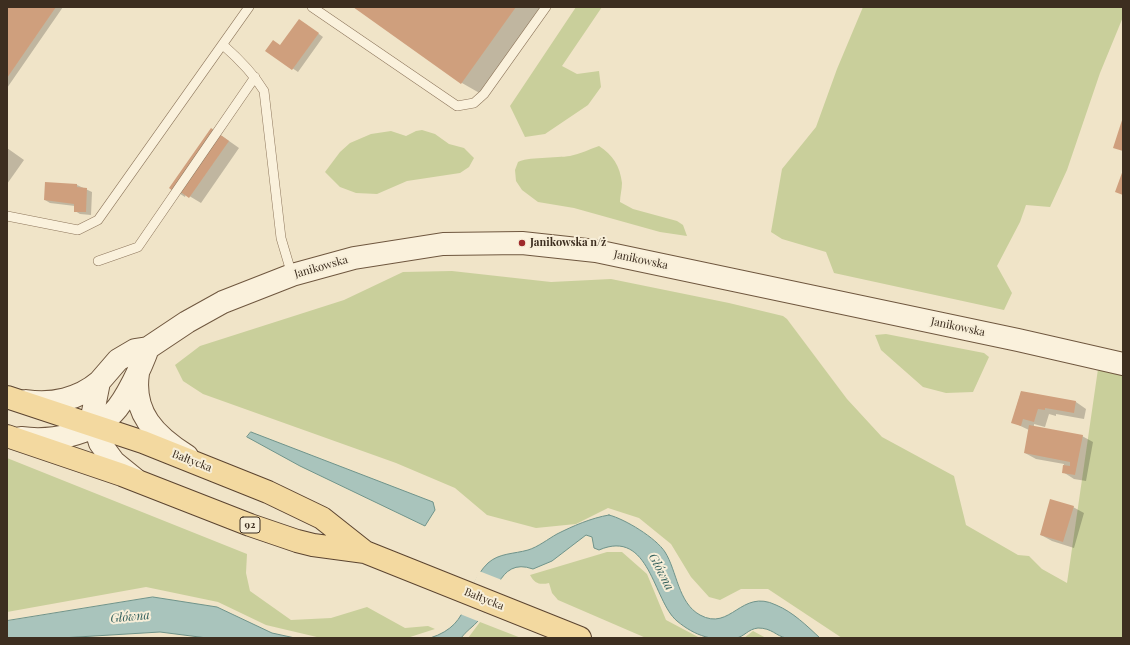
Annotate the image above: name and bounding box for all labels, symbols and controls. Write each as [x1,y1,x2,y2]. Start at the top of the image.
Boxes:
place label: Janikowska n/ż [530,236,606,250]
marker: Janikowska n/ż [517,238,527,248]
street label: Janikowska [613,248,669,272]
street label: Janikowska [293,253,349,281]
street label: Janikowska [930,315,986,339]
street label: Bałtycka [170,447,214,475]
road number: 92 [240,517,260,533]
water label: Główna [645,551,677,593]
street label: Bałtycka [462,585,506,613]
water label: Główna [110,608,150,626]

